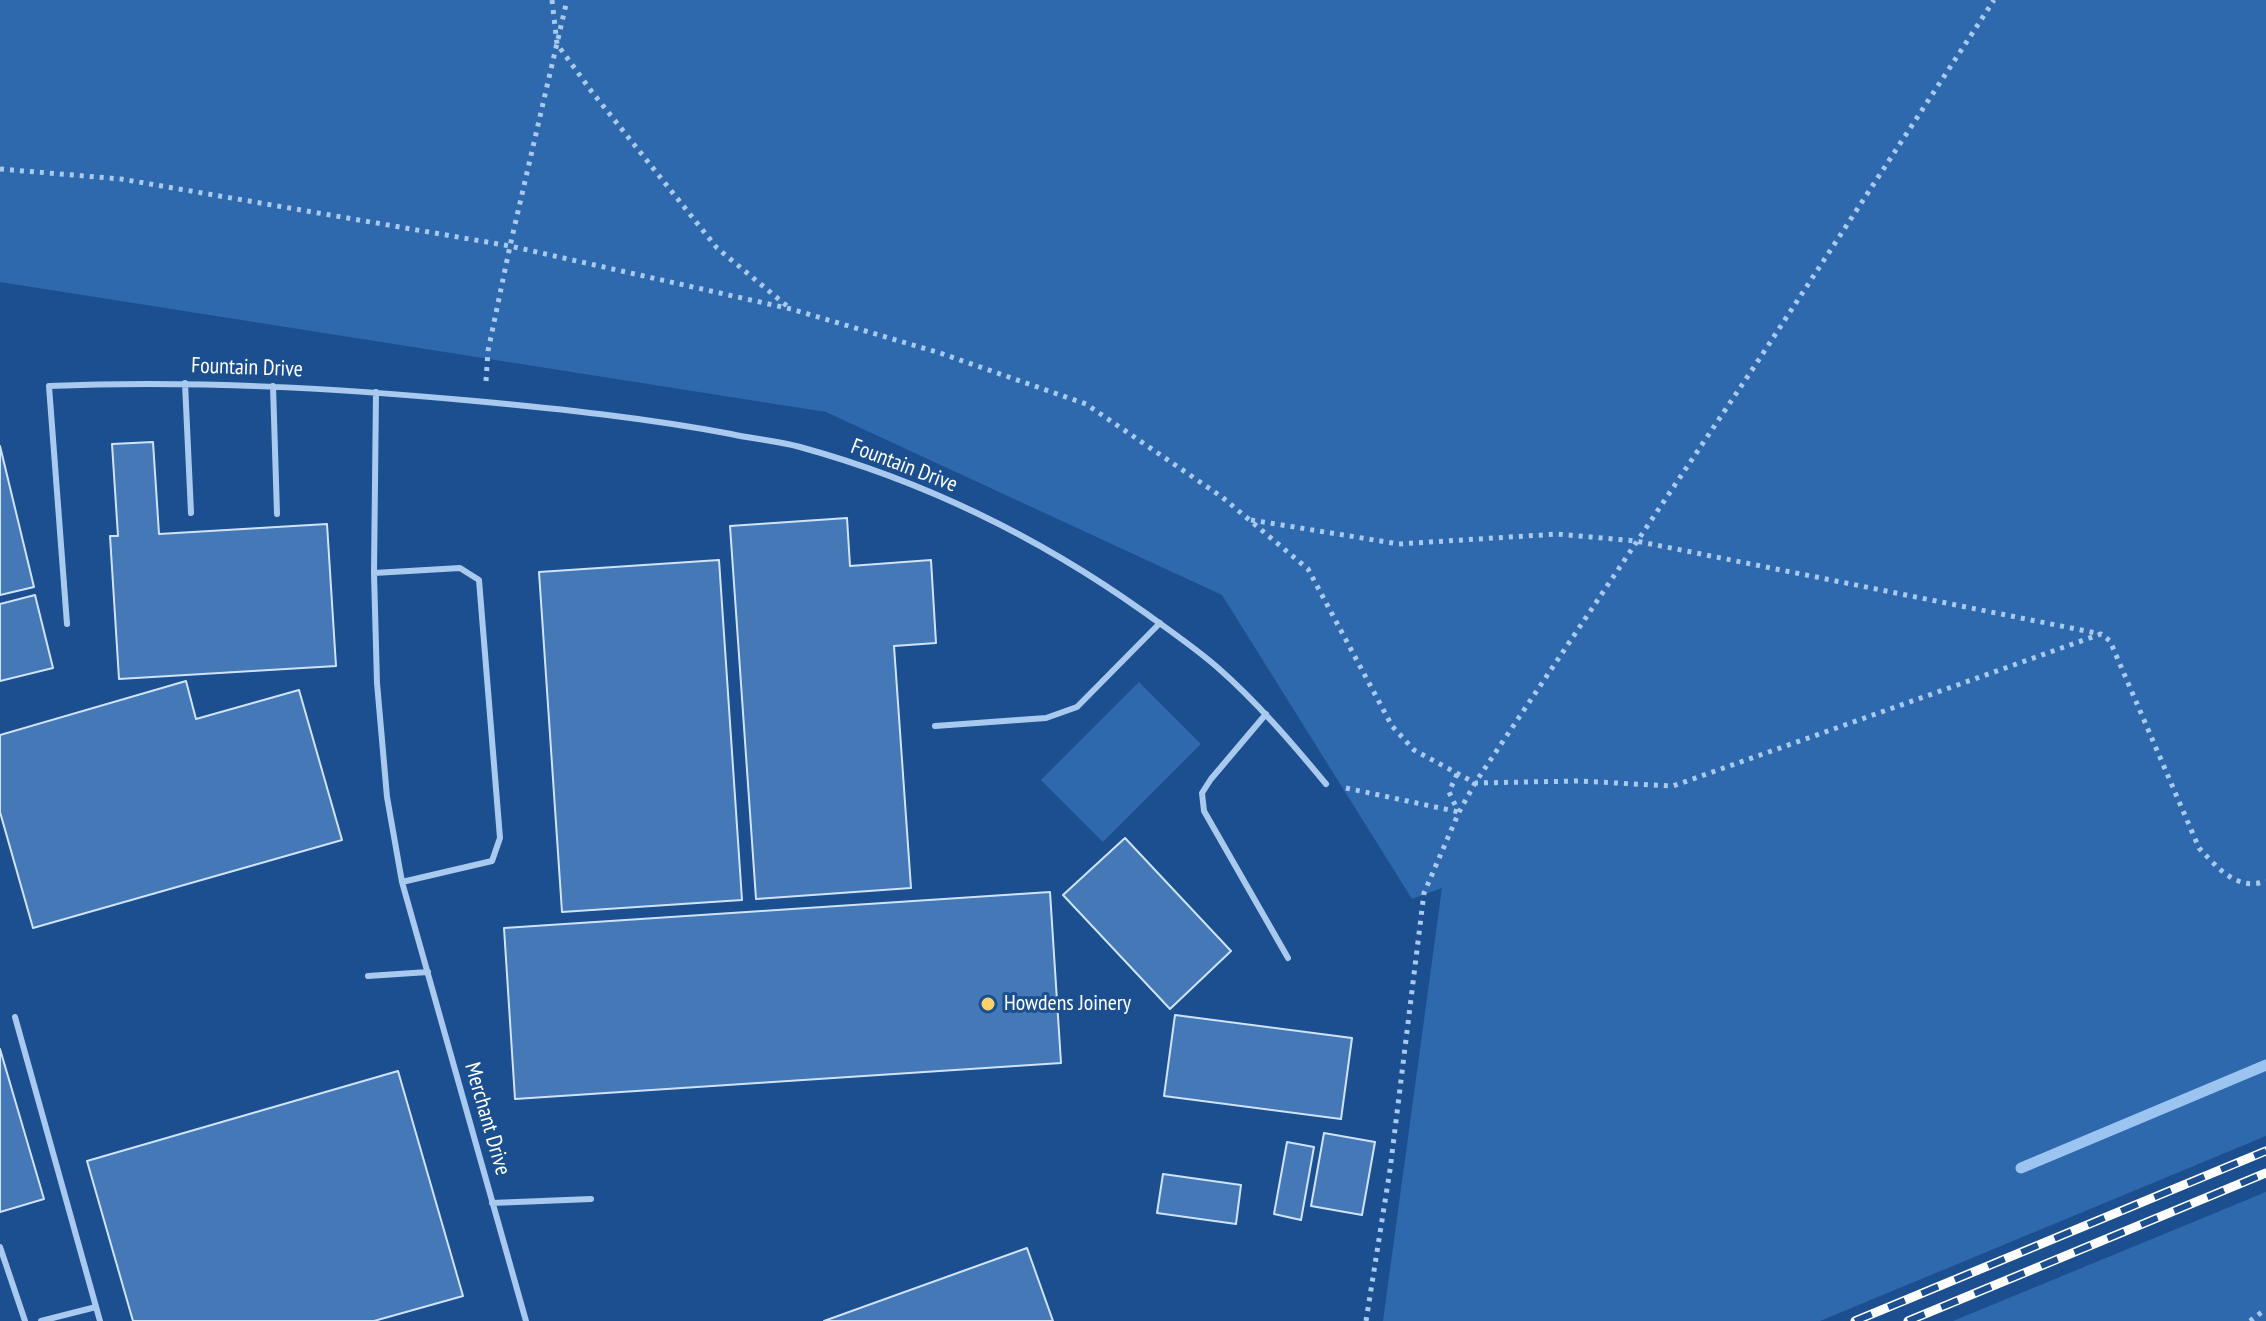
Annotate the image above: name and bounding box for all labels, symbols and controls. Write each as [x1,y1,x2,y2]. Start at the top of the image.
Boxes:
street label: Fountain Drive [191,353,303,383]
street label: Fountain Drive [847,434,961,498]
place label: Howdens Joinery [1004,991,1131,1017]
marker: Howdens Joinery [979,995,997,1013]
street label: Merchant Drive [458,1060,516,1178]

